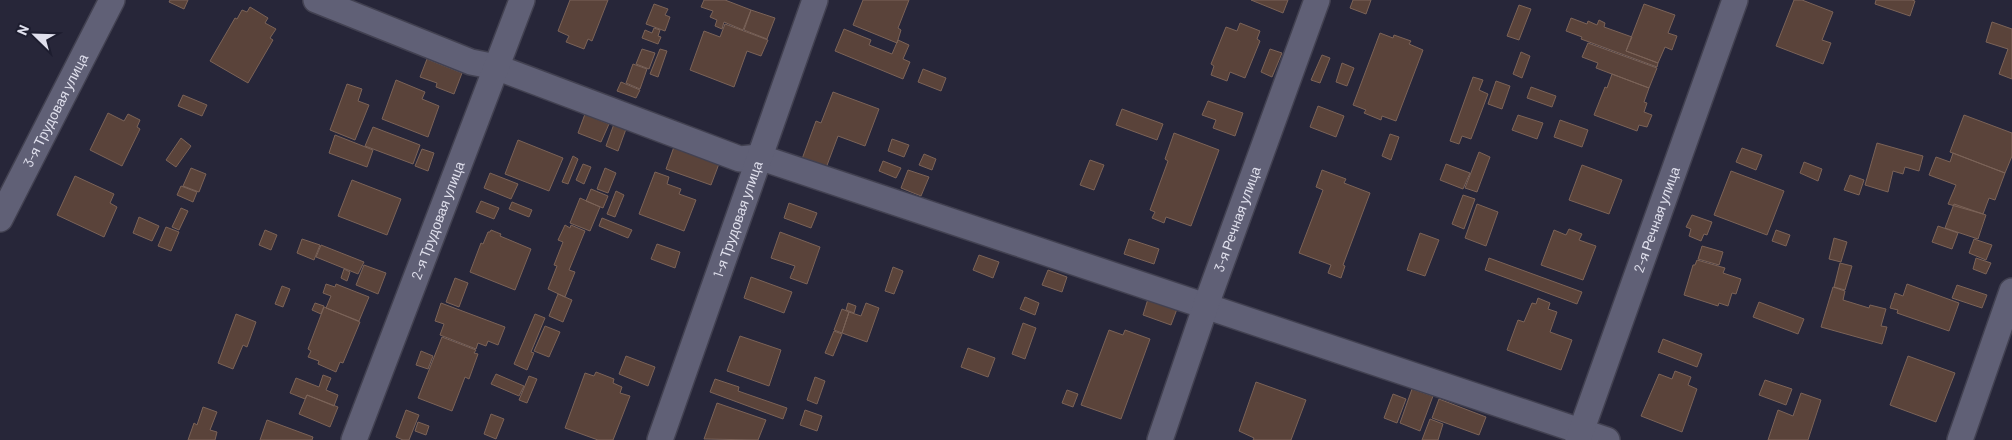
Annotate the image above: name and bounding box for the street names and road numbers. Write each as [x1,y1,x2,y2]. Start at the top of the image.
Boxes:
street label: 3-я Трудовая улица [19,50,91,170]
street label: 2-я Трудовая улица [407,158,468,282]
street label: 1-я Трудовая улица [709,158,766,280]
street label: 3-я Речная улица [1210,164,1264,274]
street label: 2-я Речная улица [1629,164,1683,275]

